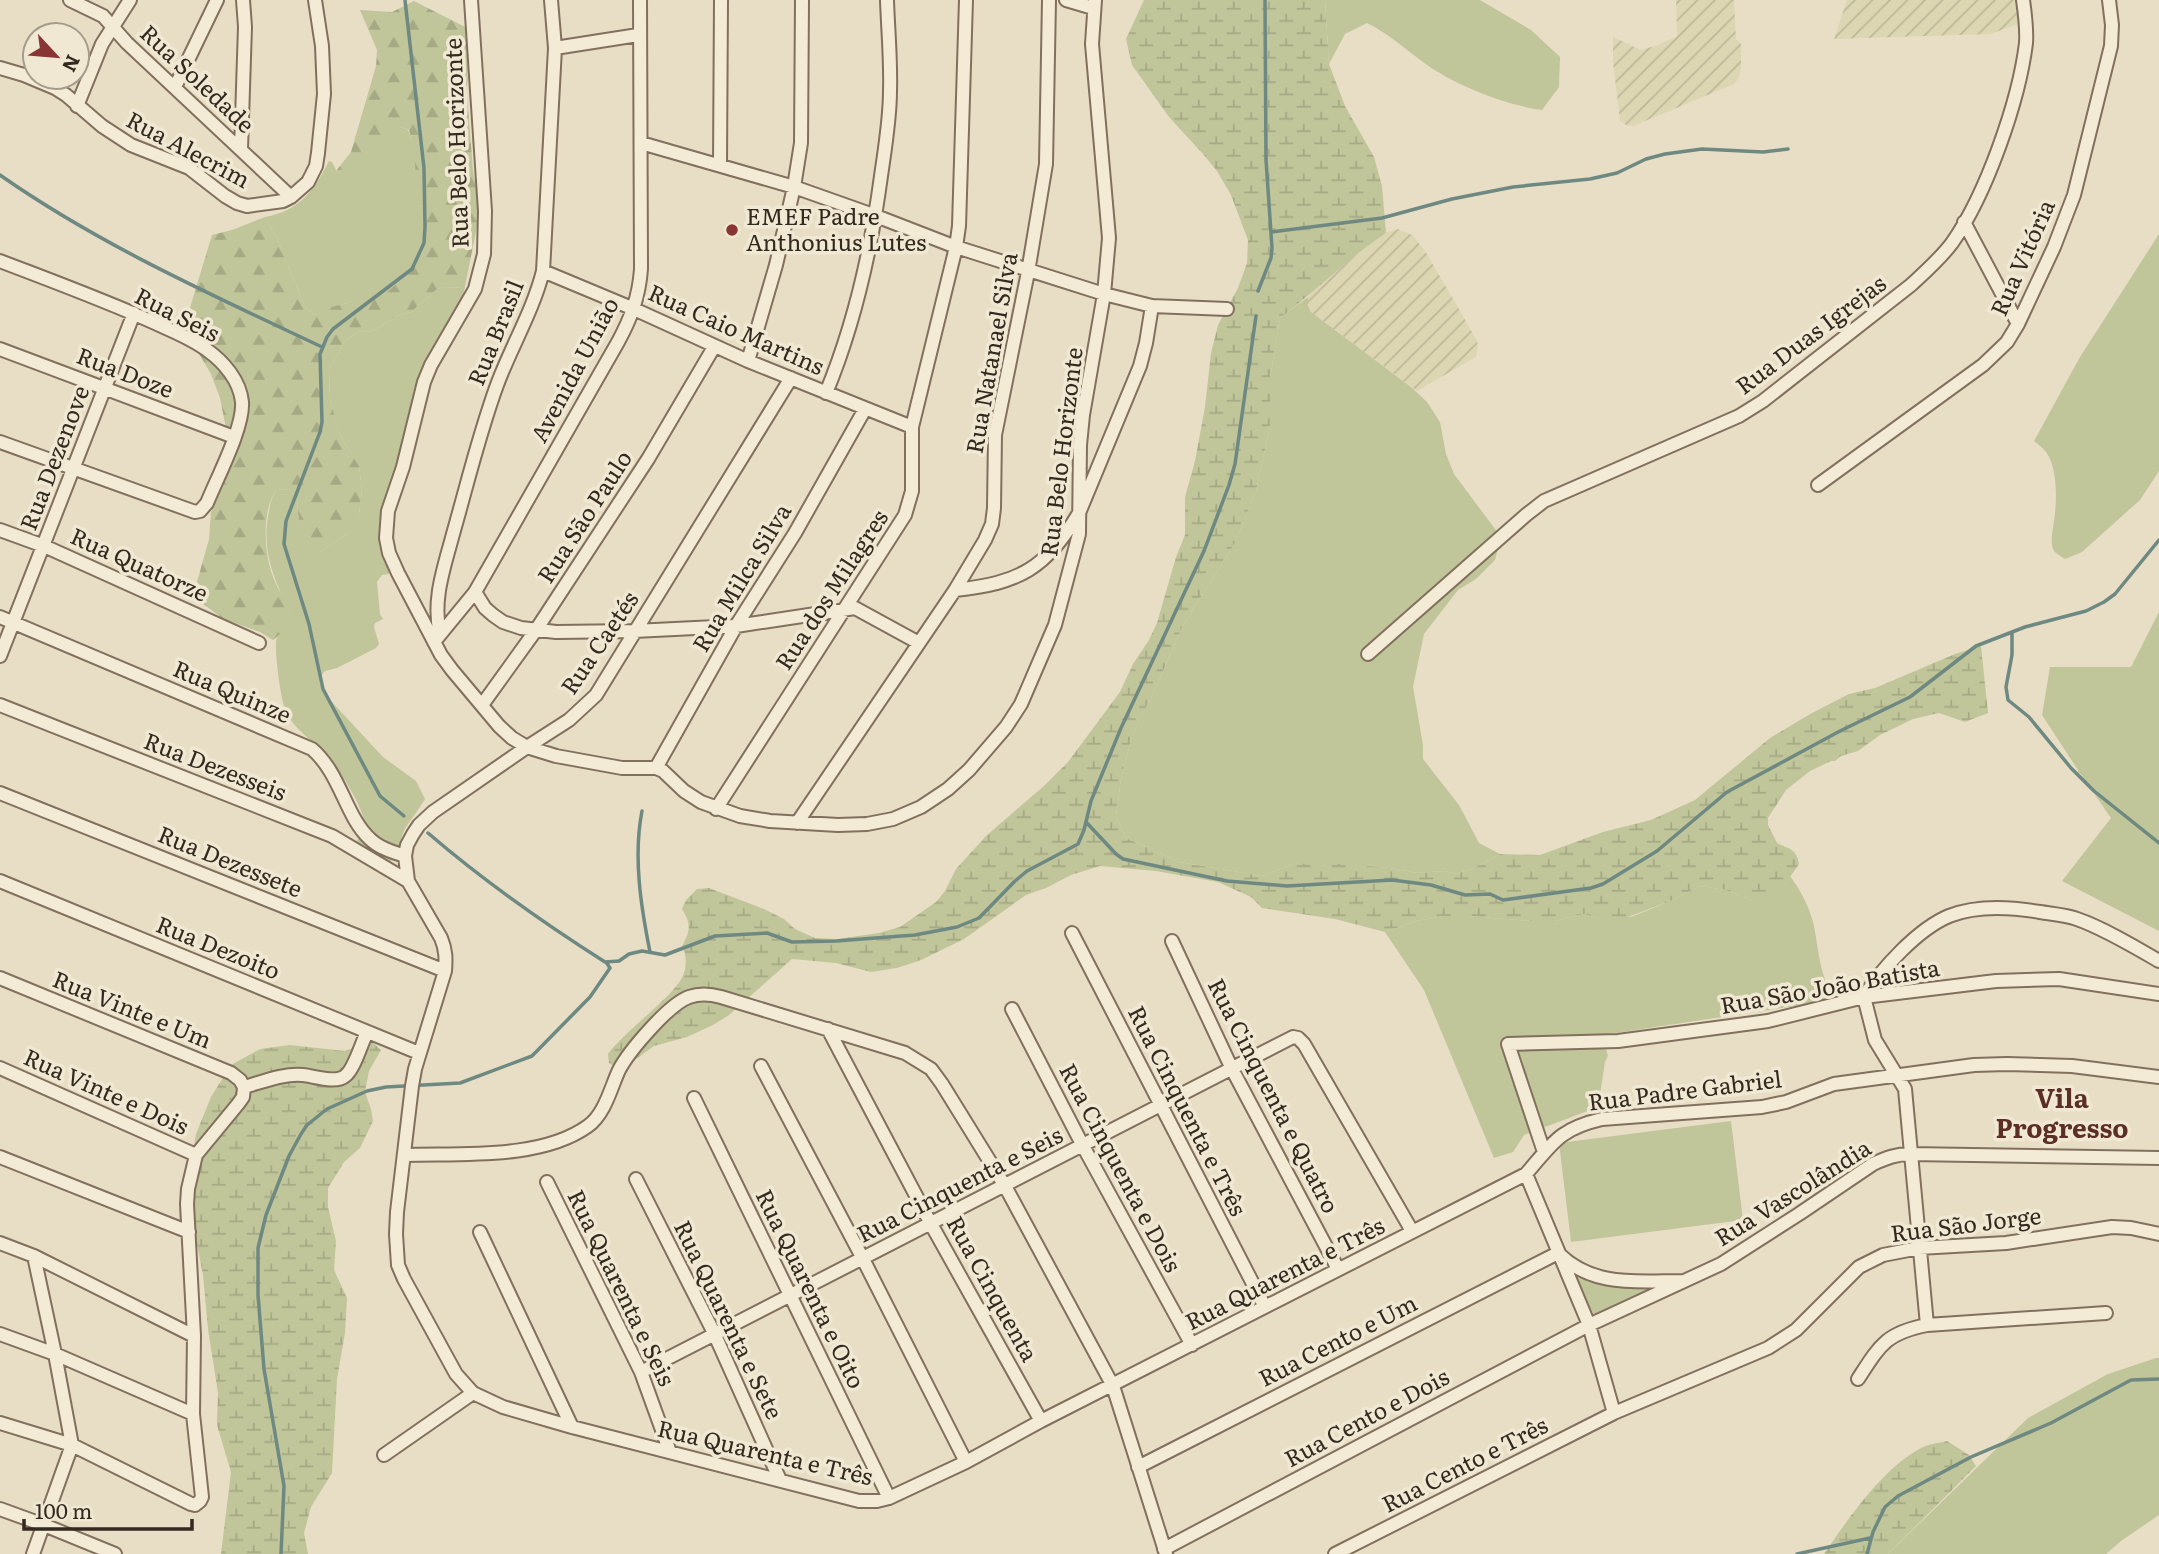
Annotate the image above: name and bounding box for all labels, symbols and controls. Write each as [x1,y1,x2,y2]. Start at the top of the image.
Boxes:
street label: Rua Soledade [134,15,263,140]
north arrow [21,21,91,91]
street label: Rua Belo Horizonte [434,37,476,249]
text: N [56,51,88,77]
street label: Rua Alecrim [121,101,257,195]
street label: Rua Vitória [1980,193,2062,321]
place label: EMEF Padre Anthonius Lutes [746,198,926,258]
marker: EMEF Padre Anthonius Lutes [724,222,740,238]
street label: Rua Natanael Silva [956,249,1025,456]
street label: Rua Duas Igrejas [1727,265,1892,401]
street label: Rua Brasil [458,274,531,390]
street label: Rua Caio Martins [643,274,830,382]
street label: Rua Seis [130,277,226,349]
street label: Avenida União [521,290,626,448]
street label: Rua Doze [72,337,179,405]
street label: Rua Belo Horizonte [1030,345,1090,558]
street label: Rua Dezenove [10,380,96,535]
street label: Rua São Paulo [528,443,639,589]
street label: Rua Milca Silva [683,496,798,658]
street label: Rua dos Milagres [766,502,895,676]
street label: Rua Quatorze [66,518,214,609]
street label: Rua Caetés [551,583,645,700]
street label: Rua Quinze [168,650,297,730]
street label: Rua Dezesseis [140,722,292,808]
street label: Rua Dezessete [153,816,308,905]
street label: Rua Dezoito [152,906,286,986]
street label: Rua São João Batista [1717,949,1943,1021]
street label: Rua Vinte e Um [48,961,217,1056]
street label: Rua Cinquenta e Quatro [1201,972,1349,1219]
street label: Rua Cinquenta e Três [1121,999,1257,1221]
street label: Rua Vinte e Dois [19,1039,195,1142]
street label: Rua Cinquenta e Dois [1052,1057,1191,1278]
street label: Rua Padre Gabriel [1586,1060,1784,1118]
district label: Vila Progresso [1995,1077,2129,1146]
street label: Rua Cinquenta e Seis [850,1117,1068,1250]
street label: Rua Vascolândia [1707,1129,1877,1253]
street label: Rua Quarenta e Seis [560,1183,685,1391]
street label: Rua Quarenta e Oito [749,1183,875,1394]
street label: Rua São Jorge [1889,1197,2043,1249]
street label: Rua Quarenta e Três [1178,1207,1390,1337]
street label: Rua Cinquenta [940,1209,1048,1368]
street label: Rua Quarenta e Sete [667,1214,793,1424]
street label: Rua Cento e Um [1252,1285,1422,1394]
street label: Rua Cento e Dois [1278,1358,1455,1474]
street label: Rua Cento e Três [1375,1407,1553,1520]
street label: Rua Quarenta e Três [654,1410,876,1492]
scale bar [24,1488,192,1532]
text: 100 m [35,1494,92,1525]

